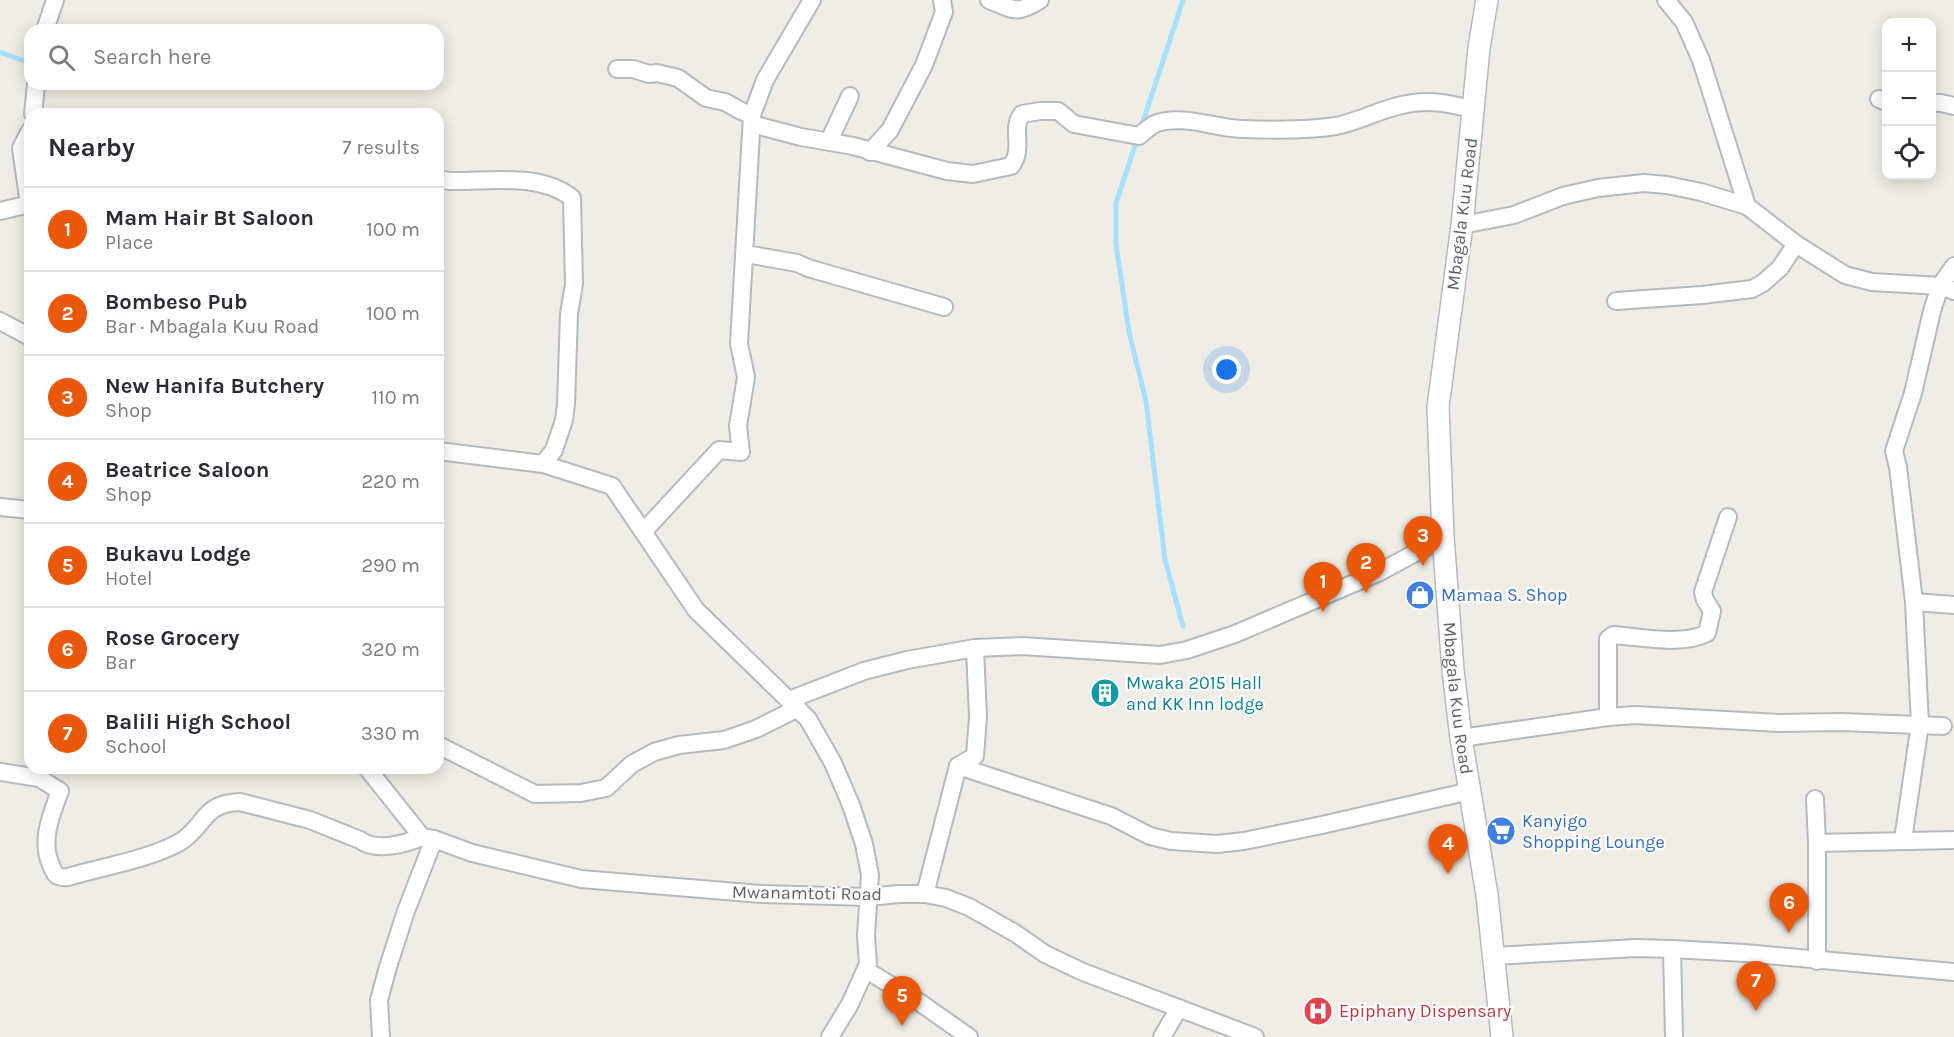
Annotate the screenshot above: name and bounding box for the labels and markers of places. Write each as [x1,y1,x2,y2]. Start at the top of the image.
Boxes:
pin: 3 [1404,516,1442,566]
pin: 2 [1346,544,1386,593]
pin: 1 [1304,562,1342,612]
shop icon: Mamaa S. Shop [1404,579,1436,611]
place label: Mamaa S. Shop [1441,584,1568,606]
place label: Mwaka 2015 Hall and KK Inn lodge [1126,672,1264,715]
building icon: Mwaka 2015 Hall and KK Inn lodge [1089,677,1121,709]
place label: Kanyigo Shopping Lounge [1522,810,1665,853]
supermarket icon: Kanyigo Shopping Lounge [1485,815,1517,847]
pin: 4 [1428,824,1468,874]
pin: 6 [1770,884,1808,933]
pin: 7 [1736,962,1776,1011]
pin: 5 [882,976,922,1026]
hospital icon: Epiphany Dispensary [1302,995,1334,1027]
place label: Epiphany Dispensary [1339,1000,1512,1022]

